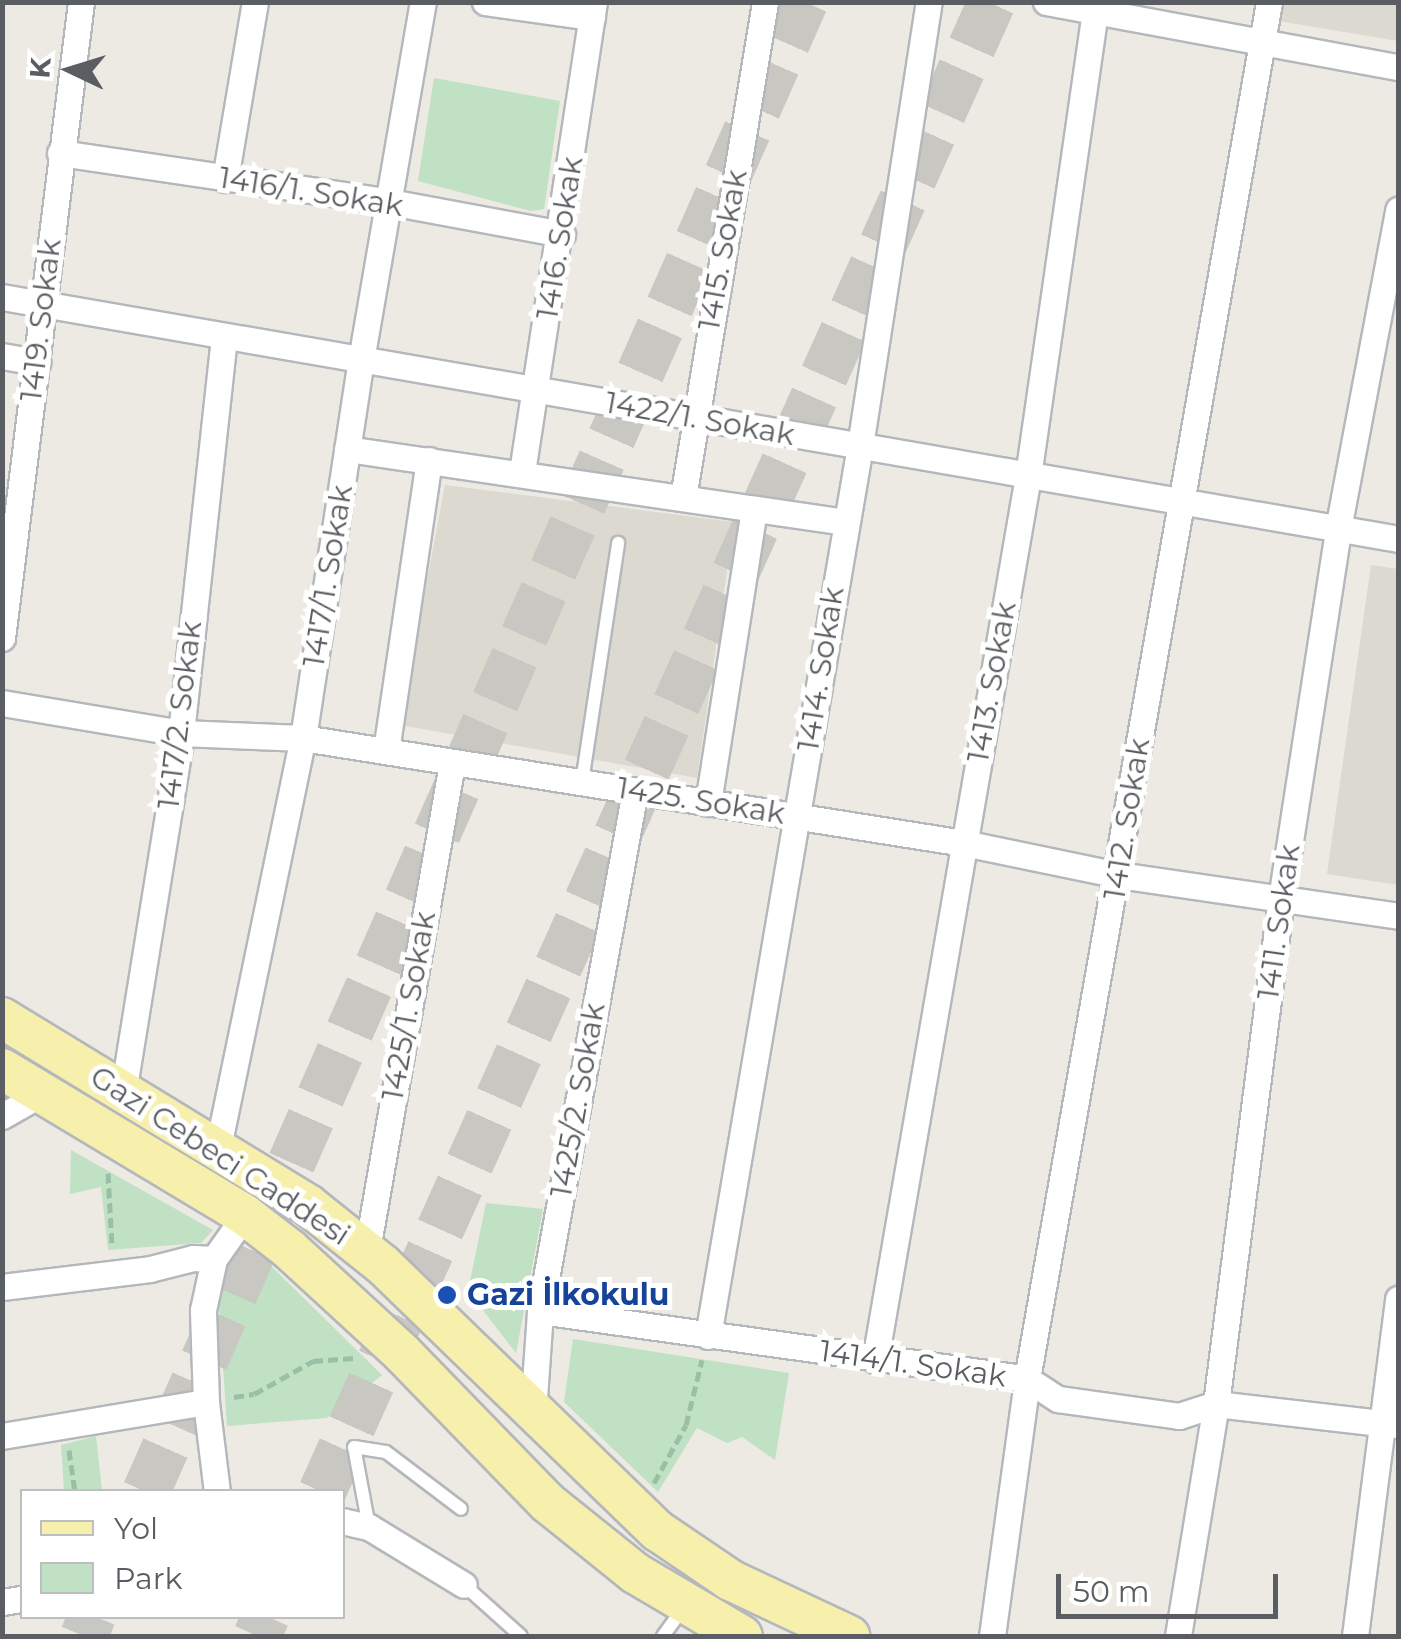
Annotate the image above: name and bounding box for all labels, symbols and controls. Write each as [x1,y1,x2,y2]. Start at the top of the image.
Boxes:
north arrow [20,20,120,120]
text: K [22,56,58,79]
street label: 1416. Sokak [529,154,591,322]
street label: 1416/1. Sokak [216,160,406,224]
street label: 1415. Sokak [691,167,755,333]
street label: 1419. Sokak [13,237,69,403]
street label: 1422/1. Sokak [603,385,797,453]
street label: 1417/1. Sokak [296,482,360,670]
street label: 1414. Sokak [790,584,852,754]
street label: 1413. Sokak [960,599,1024,765]
street label: 1417/2. Sokak [151,619,209,811]
street label: 1412. Sokak [1096,736,1158,902]
street label: 1425. Sokak [615,770,787,832]
street label: 1411. Sokak [1250,842,1308,1002]
street label: 1425/1. Sokak [375,909,443,1103]
street label: 1425/2. Sokak [543,1000,613,1200]
street label: Gazi Cebeci Caddesi [83,1059,357,1253]
place label: Gazi İlkokulu [467,1277,669,1313]
marker: Gazi İlkokulu [436,1284,458,1306]
street label: 1414/1. Sokak [817,1333,1009,1395]
legend [20,1489,345,1619]
text: Yol [114,1510,158,1547]
scale bar [1061,1554,1284,1616]
text: Park [114,1560,183,1597]
text: 50 m [1073,1573,1150,1610]

